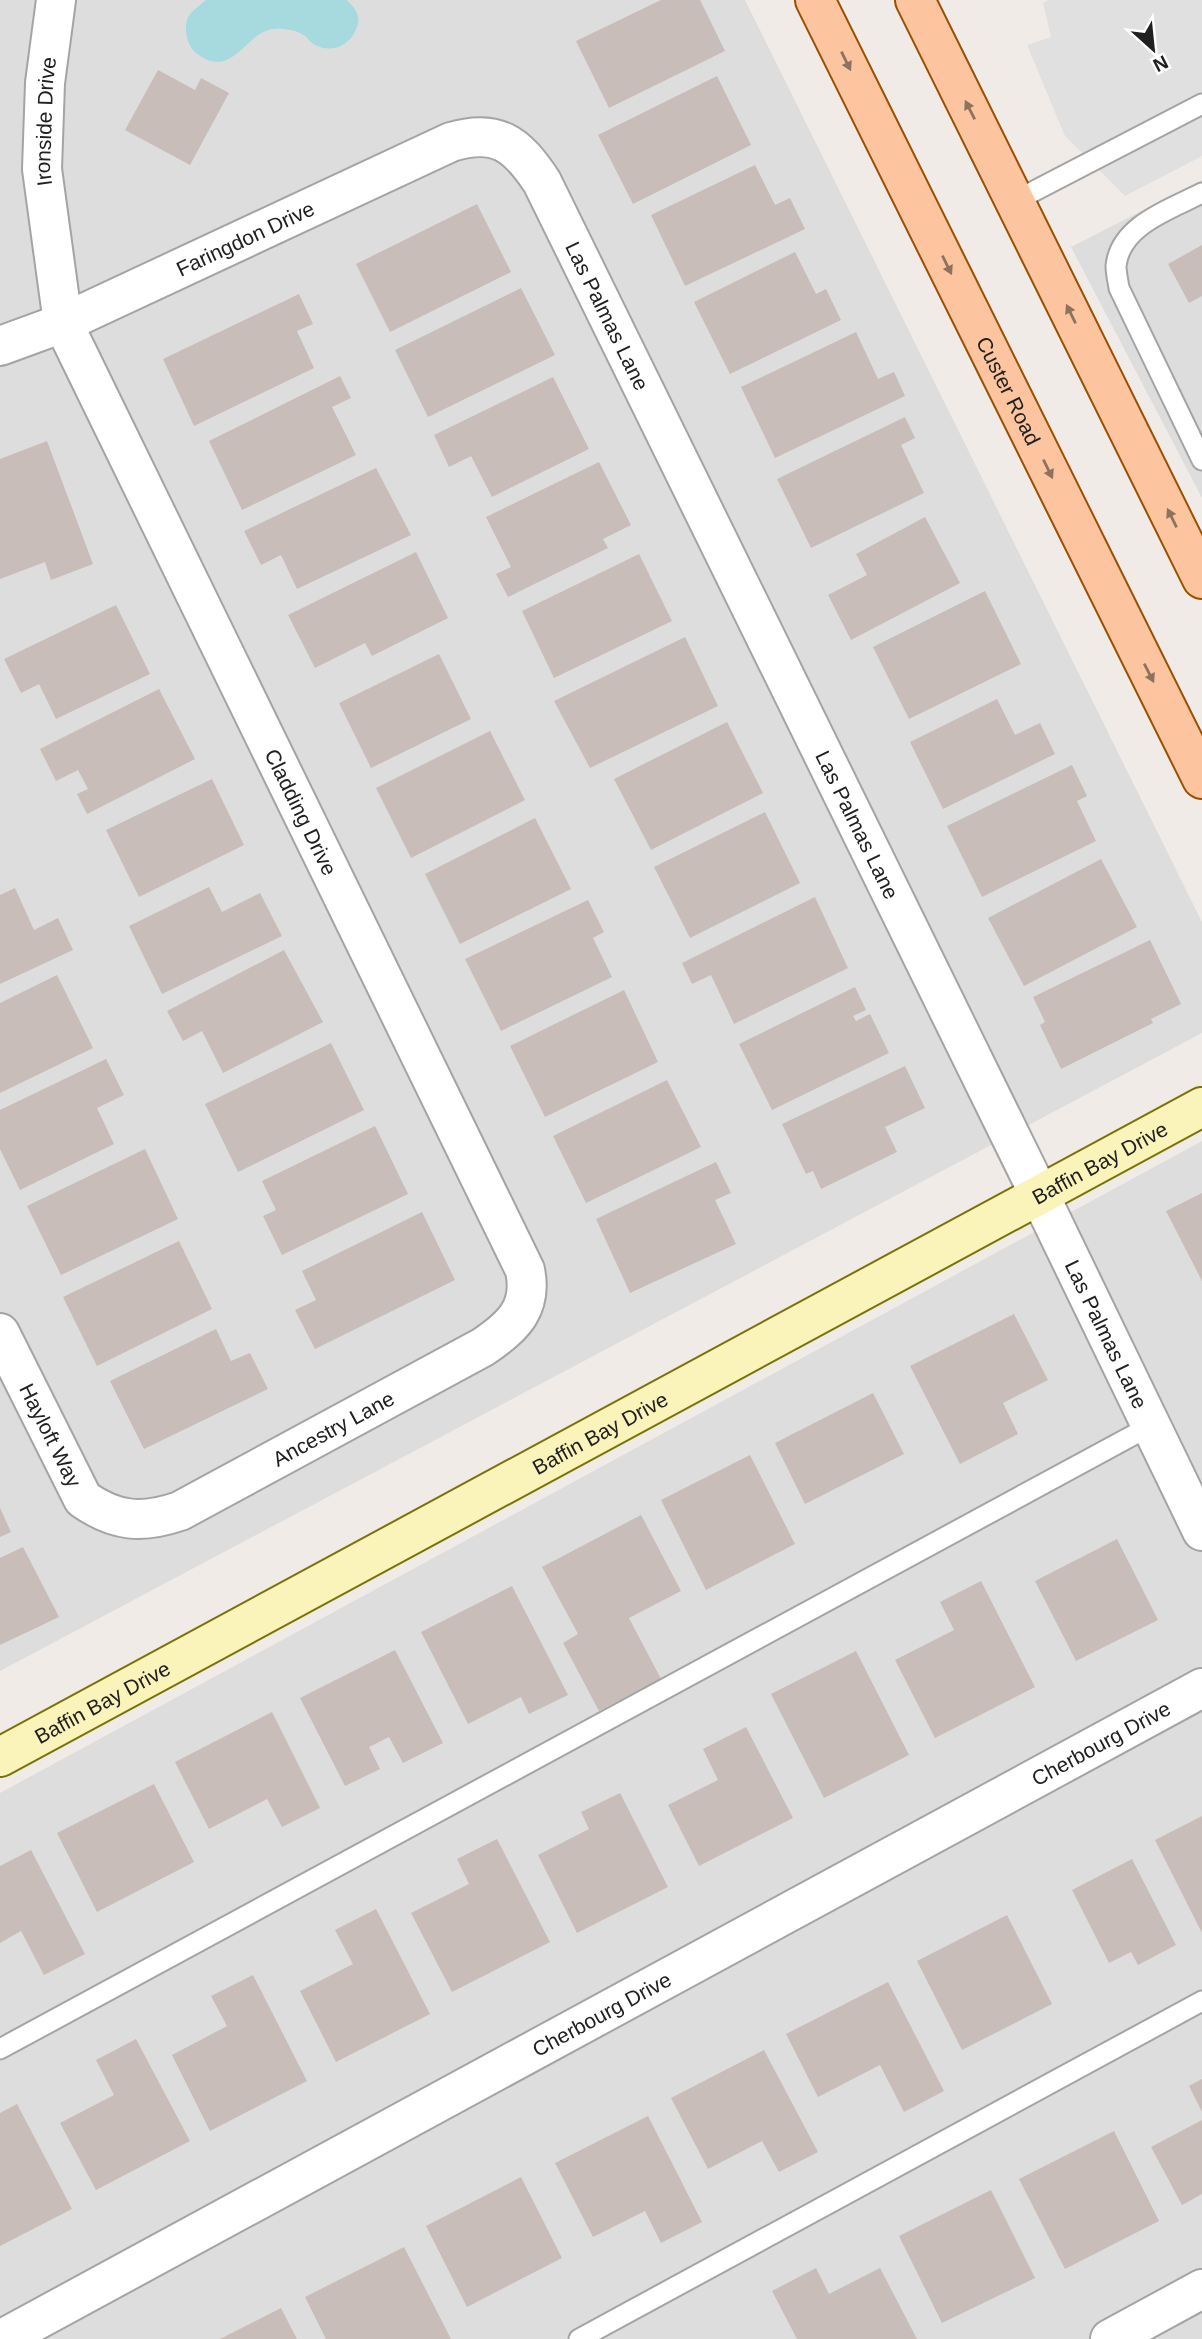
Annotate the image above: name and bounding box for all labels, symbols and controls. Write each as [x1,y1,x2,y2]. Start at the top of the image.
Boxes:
north arrow [1118,14,1188,84]
one-way arrow [840,51,851,71]
text: N [1150,51,1171,76]
street label: Ironside Drive [30,55,60,188]
one-way arrow [964,100,975,120]
street label: Faringdon Drive [172,196,318,280]
street label: Las Palmas Lane [562,238,654,394]
one-way arrow [941,255,952,275]
one-way arrow [1066,304,1077,324]
street label: Custer Road [972,333,1046,448]
one-way arrow [1042,459,1053,479]
one-way arrow [1166,508,1177,528]
one-way arrow [1143,663,1154,683]
street label: Cladding Drive [260,745,342,879]
street label: Las Palmas Lane [812,747,904,903]
street label: Baffin Bay Drive [1028,1117,1171,1208]
street label: Las Palmas Lane [1061,1256,1152,1412]
street label: Hayloft Way [16,1380,87,1491]
street label: Ancestry Lane [269,1386,398,1470]
street label: Baffin Bay Drive [528,1387,671,1478]
street label: Baffin Bay Drive [30,1656,174,1748]
street label: Cherbourg Drive [1027,1696,1174,1790]
street label: Cherbourg Drive [528,1967,675,2061]

